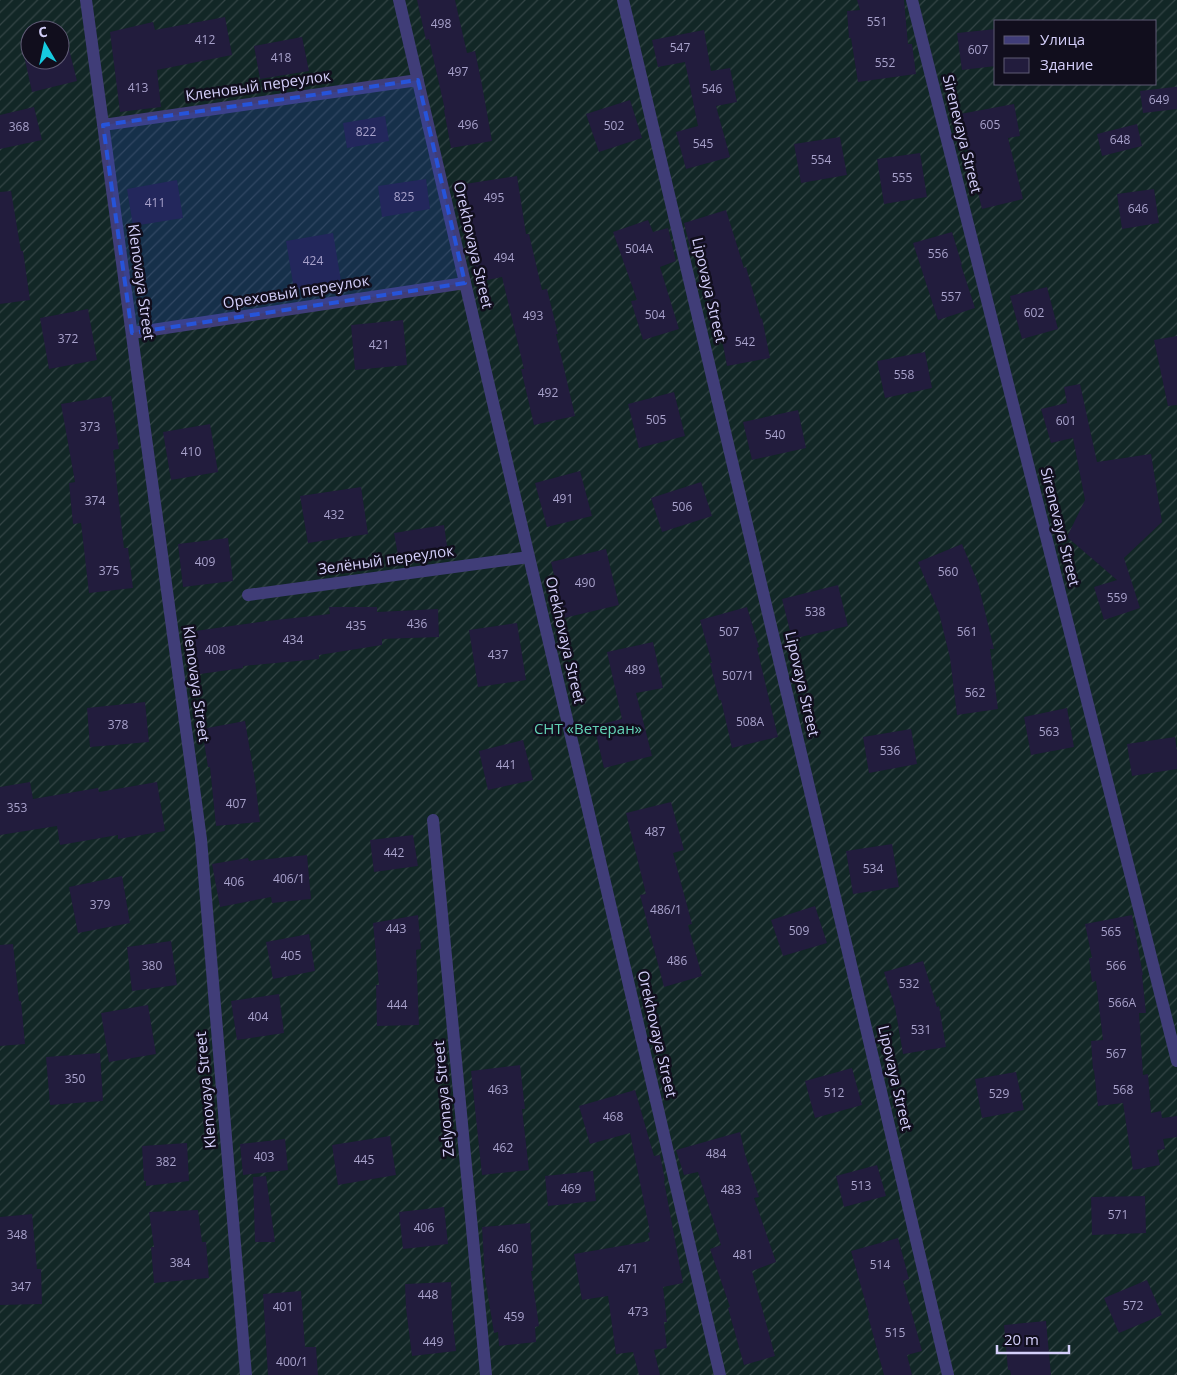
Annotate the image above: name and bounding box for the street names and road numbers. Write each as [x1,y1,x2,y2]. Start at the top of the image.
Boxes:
street label: Кленовый переулок [184,65,332,105]
street label: Sirenevaya Street [939,72,987,195]
street label: Orekhovaya Street [450,179,498,310]
street label: Klenovaya Street [124,222,160,341]
street label: Lipovaya Street [688,235,732,344]
street label: Ореховый переулок [221,270,371,312]
street label: Sirenevaya Street [1037,465,1085,588]
street label: Зелёный переулок [317,540,455,578]
street label: Orekhovaya Street [542,574,590,705]
street label: Klenovaya Street [179,624,215,743]
street label: Lipovaya Street [781,629,825,738]
street label: Orekhovaya Street [634,968,682,1099]
street label: Lipovaya Street [874,1023,918,1132]
street label: Klenovaya Street [190,1031,220,1149]
street label: Zelyonaya Street [428,1040,458,1158]

